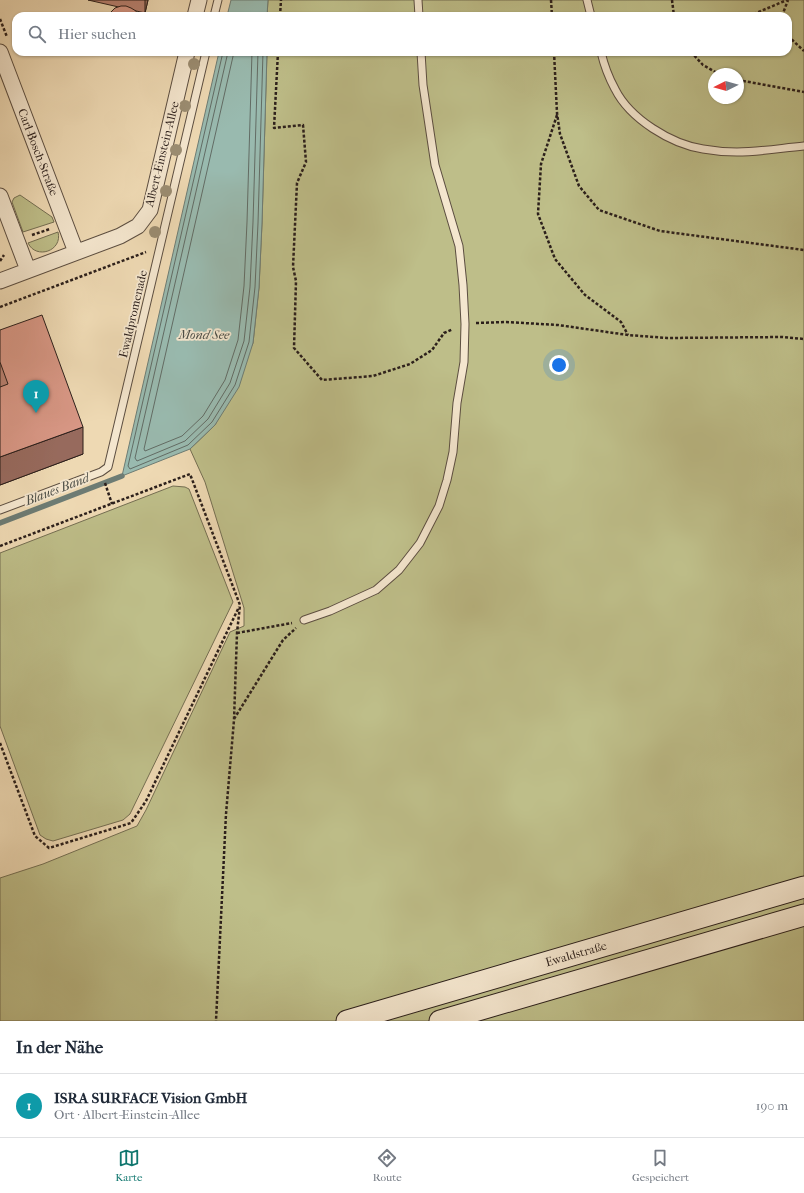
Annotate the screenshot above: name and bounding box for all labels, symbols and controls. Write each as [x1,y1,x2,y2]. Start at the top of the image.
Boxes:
search box [12,12,792,56]
icon: search [26,23,48,45]
text: Hier suchen [58,25,136,43]
north arrow [708,68,744,104]
street label: Albert-Einstein-Allee [142,100,182,209]
street label: Carl-Bosch-Straße [15,106,61,198]
street label: Ewaldpromenade [116,269,150,359]
water label: Mond See [178,327,230,342]
your location [549,355,569,375]
pin: 1 [23,380,49,413]
water label: Blaues Band [22,469,93,508]
street label: Ewaldstraße [544,939,608,969]
text: In der Nähe [16,1037,103,1057]
text: ISRA SURFACE Vision GmbH [54,1089,247,1107]
text: 1 [27,1098,31,1113]
text: 190 m [756,1098,788,1113]
text: Ort · Albert-Einstein-Allee [54,1107,200,1122]
tab: Karte [115,1147,142,1184]
tab: Route [373,1147,402,1184]
tab: Gespeichert [632,1147,689,1184]

